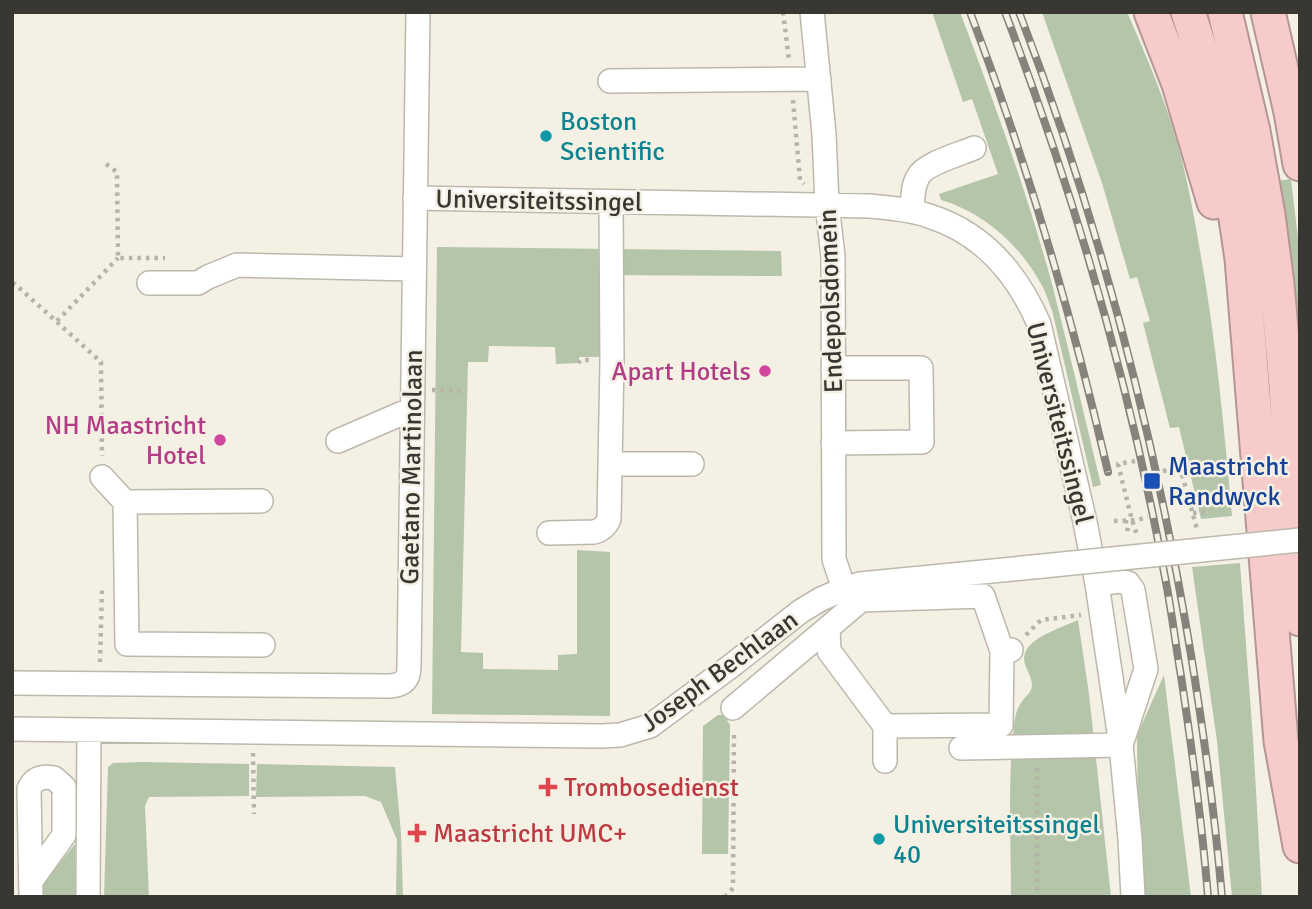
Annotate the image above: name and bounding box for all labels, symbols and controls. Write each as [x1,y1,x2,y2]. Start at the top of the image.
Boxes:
place label: Boston Scientific [560,106,665,168]
marker: Boston Scientific [538,128,554,144]
street label: Universiteitssingel [435,183,643,219]
street label: Endepolsdomein [812,208,850,394]
street label: Universiteitssingel [1018,319,1100,528]
street label: Gaetano Martinolaan [394,349,430,585]
place label: Apart Hotels [612,356,751,388]
marker: Apart Hotels [757,363,773,379]
place label: NH Maastricht Hotel [45,410,206,472]
marker: NH Maastricht Hotel [212,432,228,448]
place label: Maastricht Randwyck [1168,451,1288,513]
marker: Maastricht Randwyck [1142,471,1162,491]
street label: Joseph Bechlaan [635,604,804,740]
place label: Trombosedienst [564,772,739,804]
marker: Trombosedienst [538,777,558,797]
place label: Universiteitssingel 40 [893,809,1100,871]
place label: Maastricht UMC+ [433,818,627,850]
marker: Maastricht UMC+ [407,823,427,843]
marker: Universiteitssingel 40 [871,831,887,847]

